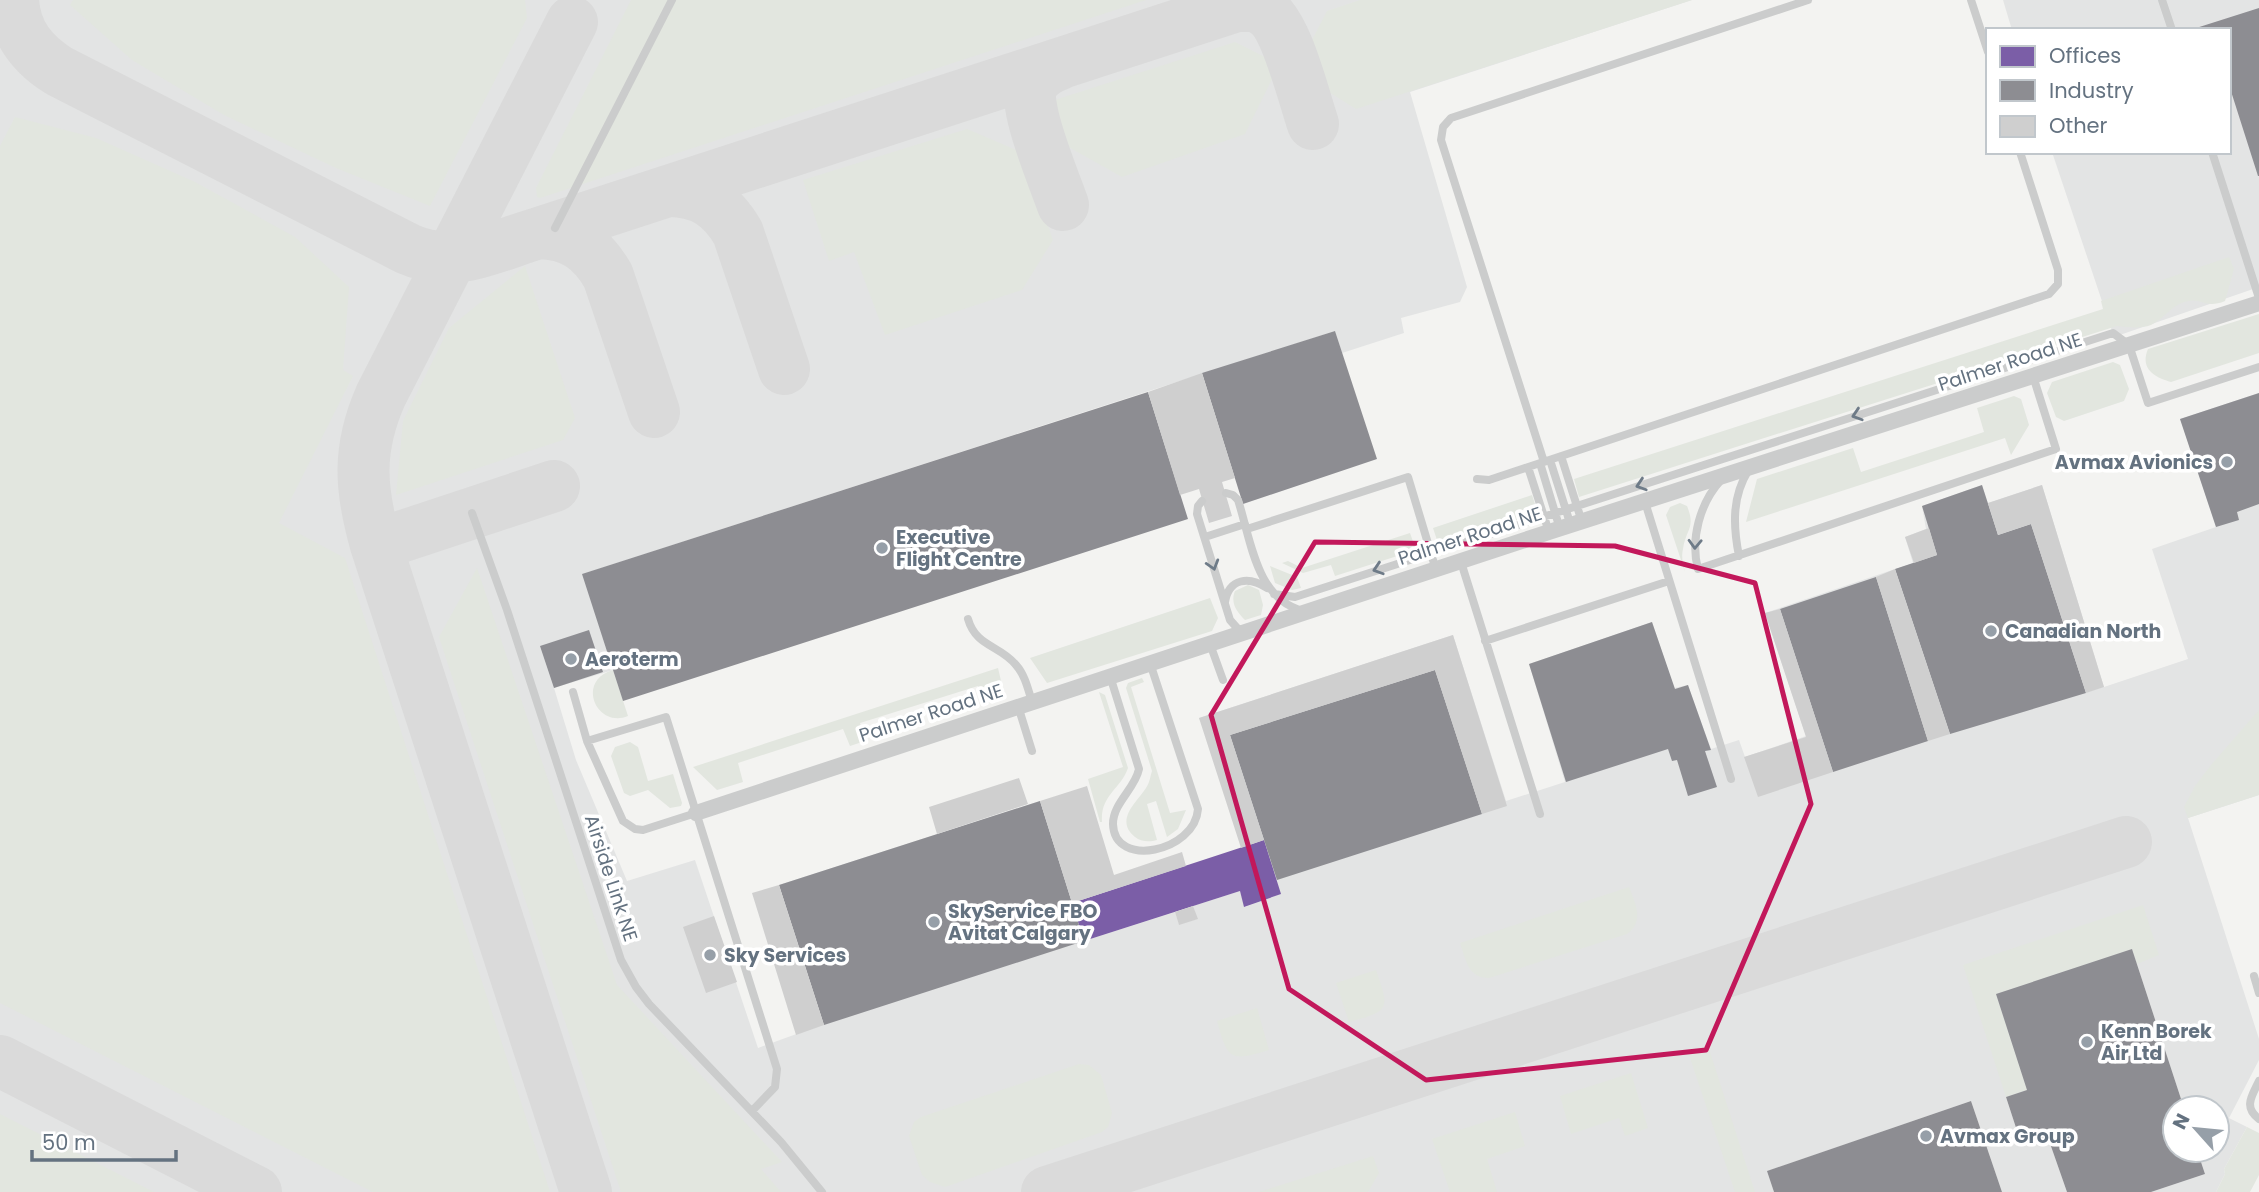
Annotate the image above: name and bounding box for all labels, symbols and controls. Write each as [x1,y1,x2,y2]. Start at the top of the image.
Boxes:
legend [1986,28,2231,154]
text: Offices [2049,41,2121,70]
text: Industry [2049,76,2134,105]
text: Other [2049,111,2108,140]
street label: Palmer Road NE [1935,326,2085,398]
one-way arrow [1852,407,1864,422]
place label: Avmax Avionics [2055,449,2213,476]
marker: Avmax Avionics [2219,454,2235,470]
one-way arrow [1635,477,1647,492]
street label: Palmer Road NE [1395,500,1545,572]
place label: Executive Flight Centre [896,524,1022,573]
one-way arrow [1688,539,1703,550]
marker: Executive Flight Centre [874,540,890,556]
one-way arrow [1205,558,1219,571]
one-way arrow [1372,561,1384,575]
place label: Canadian North [2005,618,2161,645]
marker: Canadian North [1983,623,1999,639]
place label: Aeroterm [585,646,679,673]
marker: Aeroterm [563,651,579,667]
street label: Palmer Road NE [856,677,1006,749]
street label: Airside Link NE [578,811,644,945]
place label: SkyService FBO Avitat Calgary [948,898,1098,947]
marker: SkyService FBO Avitat Calgary [926,914,942,930]
place label: Sky Services [724,942,846,969]
marker: Sky Services [702,947,718,963]
place label: Kenn Borek Air Ltd [2101,1018,2212,1067]
marker: Kenn Borek Air Ltd [2079,1034,2095,1050]
north arrow [2161,1094,2231,1164]
text: N [2166,1109,2197,1134]
scale bar [32,1118,175,1162]
place label: Avmax Group [1940,1123,2075,1150]
text: 50 m [42,1128,96,1157]
marker: Avmax Group [1918,1128,1934,1144]

